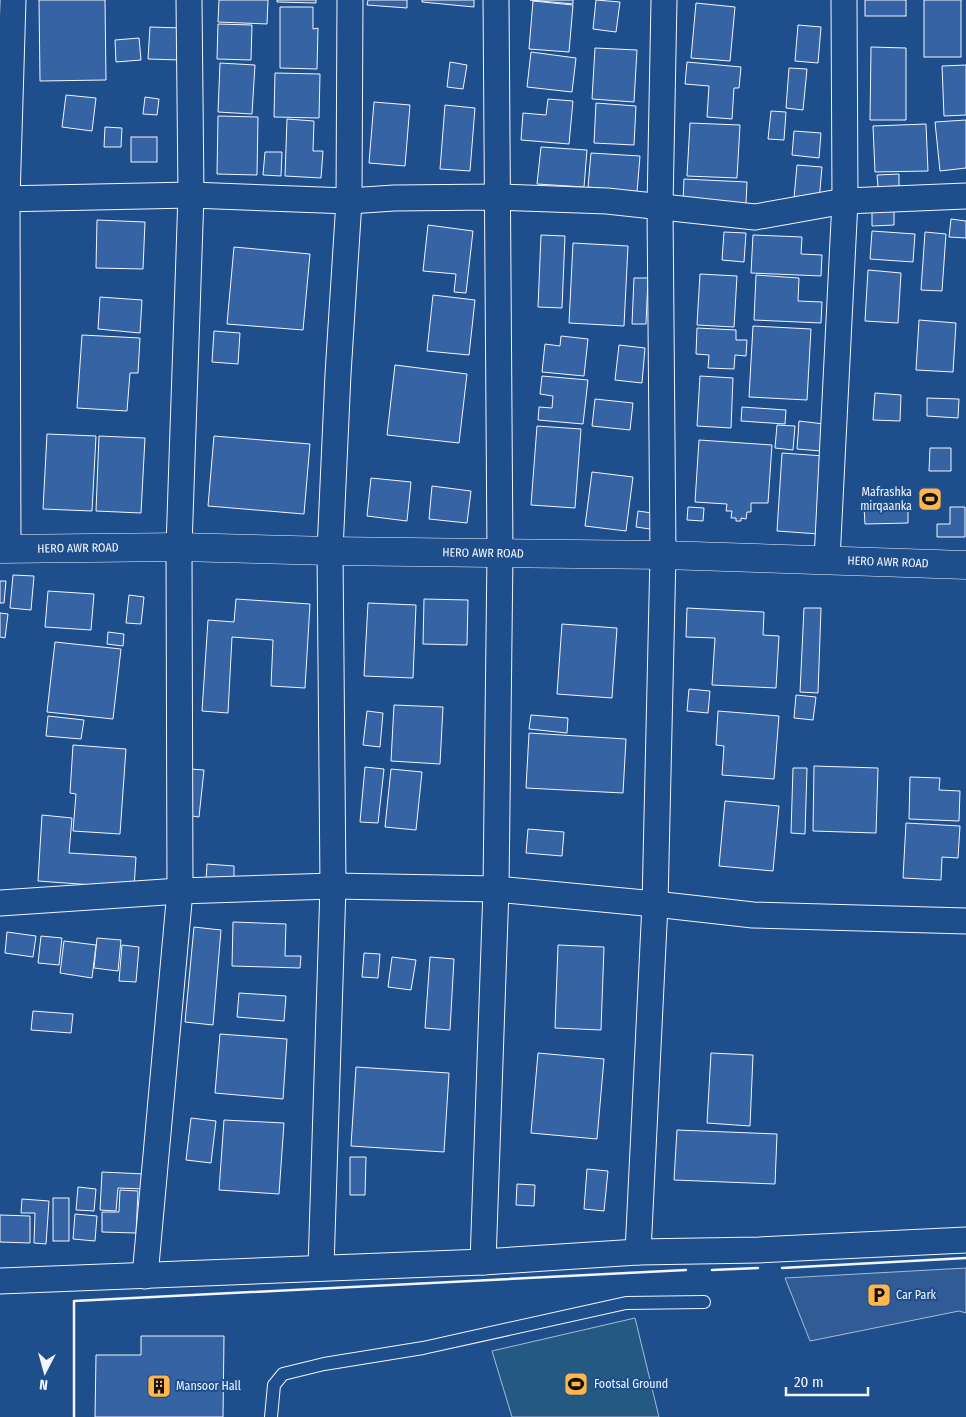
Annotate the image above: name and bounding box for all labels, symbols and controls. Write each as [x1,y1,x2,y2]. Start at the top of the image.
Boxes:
place label: Mafrashka mirqaanka [860,485,912,513]
sports icon: Mafrashka mirqaanka [917,486,943,512]
street label: HERO AWR ROAD [37,540,119,556]
street label: HERO AWR ROAD [442,545,524,561]
street label: HERO AWR ROAD [847,554,929,570]
parking icon: Car Park [866,1282,892,1308]
place label: Car Park [896,1288,937,1302]
north arrow [20,1347,70,1397]
scale bar [786,1364,868,1396]
sports icon: Footsal Ground [563,1371,589,1397]
building icon: Mansoor Hall [146,1373,172,1399]
text: 20 m [794,1373,824,1391]
text: N [39,1376,49,1393]
place label: Footsal Ground [594,1377,668,1391]
place label: Mansoor Hall [176,1379,241,1393]

